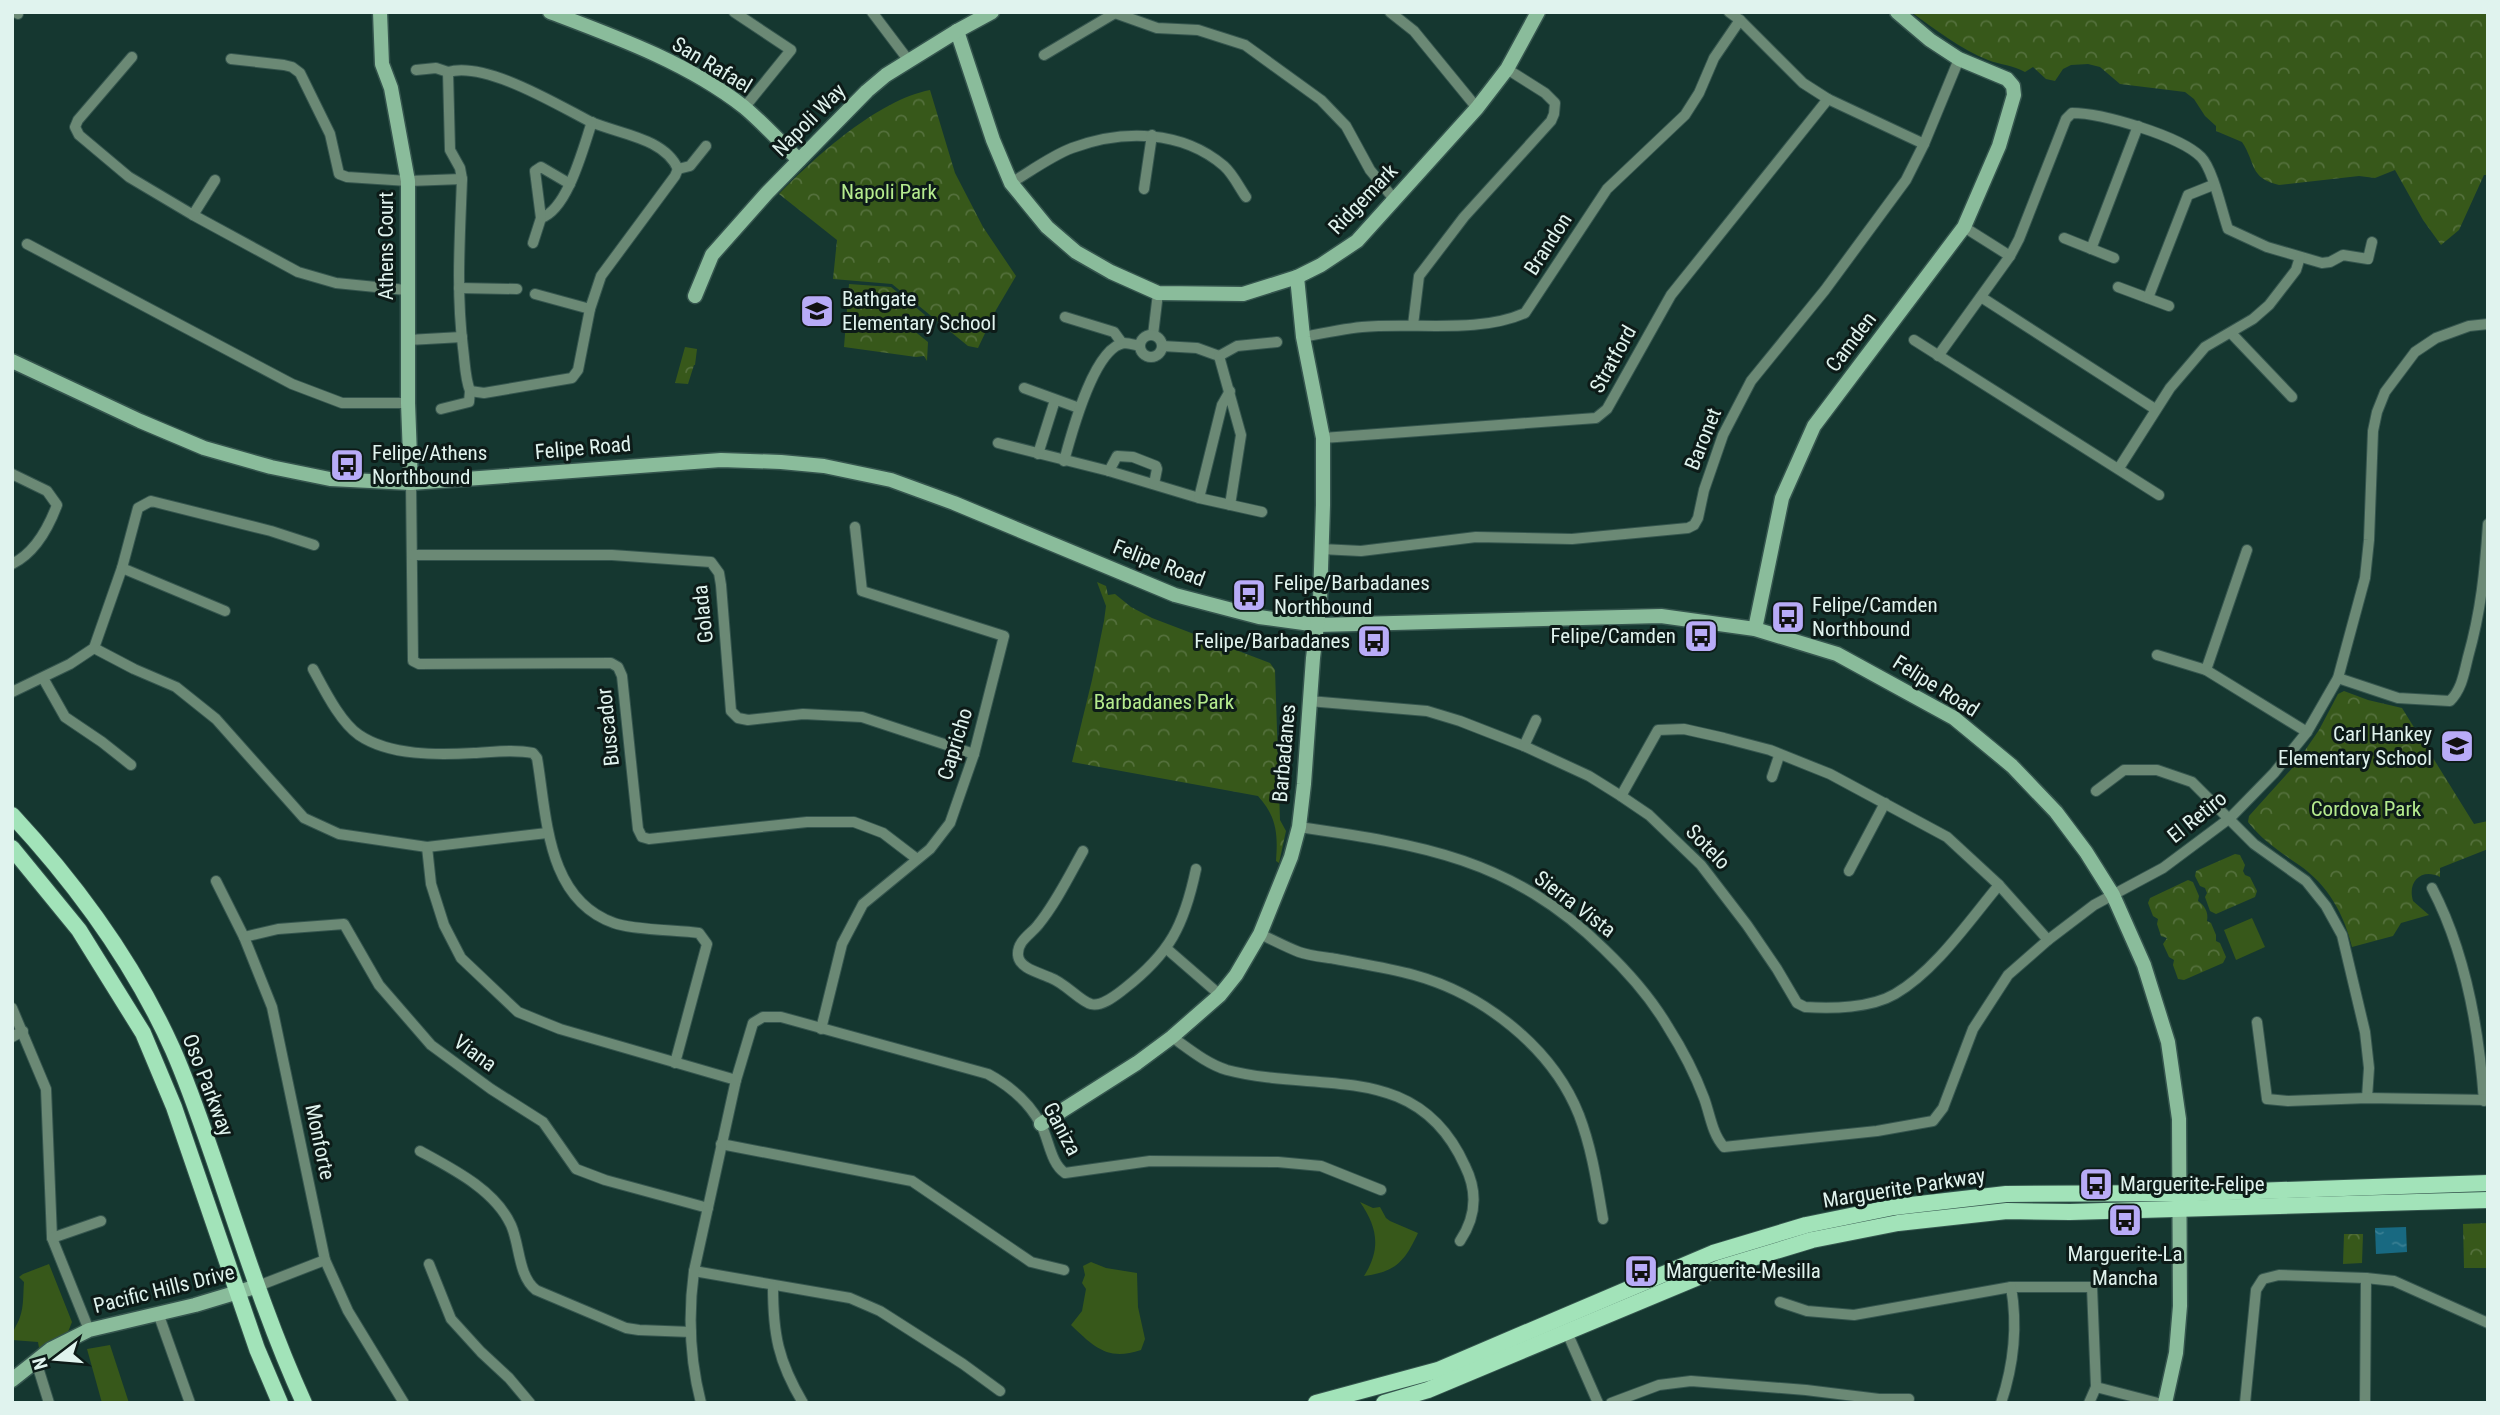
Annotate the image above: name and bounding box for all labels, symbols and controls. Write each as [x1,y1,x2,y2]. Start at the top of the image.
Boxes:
street label: San Rafael [668,32,756,98]
street label: Napoli Way [768,79,850,161]
street label: Ridgemark [1324,159,1403,239]
park label: Napoli Park [841,180,937,204]
street label: Athens Court [374,192,398,300]
street label: Brandon [1519,209,1577,279]
place label: Bathgate Elementary School [842,287,996,335]
school or university icon: Bathgate Elementary School [798,292,836,330]
street label: Camden [1821,308,1881,376]
street label: Stratford [1585,321,1641,397]
street label: Baronet [1680,405,1726,473]
street label: Felipe Road [534,432,632,464]
place label: Felipe/Athens Northbound [372,441,487,489]
bus stop icon: Felipe/Athens Northbound [328,446,366,484]
street label: Felipe Road [1110,534,1208,592]
place label: Felipe/Barbadanes Northbound [1274,571,1430,619]
bus stop icon: Felipe/Barbadanes Northbound [1230,576,1268,614]
street label: Golada [688,584,718,644]
place label: Felipe/Camden Northbound [1812,593,1938,641]
bus stop icon: Felipe/Camden Northbound [1769,598,1807,636]
bus stop icon: Felipe/Camden [1682,617,1720,655]
bus stop icon: Felipe/Barbadanes [1355,622,1393,660]
place label: Felipe/Camden [1550,624,1676,648]
place label: Felipe/Barbadanes [1194,629,1350,653]
street label: Felipe Road [1889,650,1983,722]
street label: Buscador [592,687,624,767]
park label: Barbadanes Park [1094,690,1235,714]
street label: Barbadanes [1268,703,1300,803]
street label: Capricho [933,705,977,783]
place label: Carl Hankey Elementary School [2278,722,2432,770]
school or university icon: Carl Hankey Elementary School [2438,727,2476,765]
street label: El Retiro [2163,786,2231,848]
park label: Cordova Park [2311,797,2422,821]
street label: Sotelo [1681,820,1735,874]
street label: Sierra Vista [1530,866,1620,942]
street label: Viana [449,1030,501,1076]
street label: Oso Parkway [178,1031,239,1140]
street label: Ganiza [1038,1098,1086,1160]
street label: Monforte [300,1102,340,1182]
street label: Marguerite Parkway [1821,1163,1987,1213]
bus stop icon: Marguerite-Felipe [2077,1165,2115,1203]
place label: Marguerite-Felipe [2120,1172,2265,1196]
bus stop icon: Marguerite-La Mancha [2106,1201,2144,1239]
place label: Marguerite-La Mancha [2067,1242,2183,1290]
bus stop icon: Marguerite-Mesilla [1622,1252,1660,1290]
place label: Marguerite-Mesilla [1666,1259,1821,1283]
street label: Pacific Hills Drive [91,1260,237,1318]
north arrow [21,1324,91,1394]
text: N [27,1355,53,1372]

